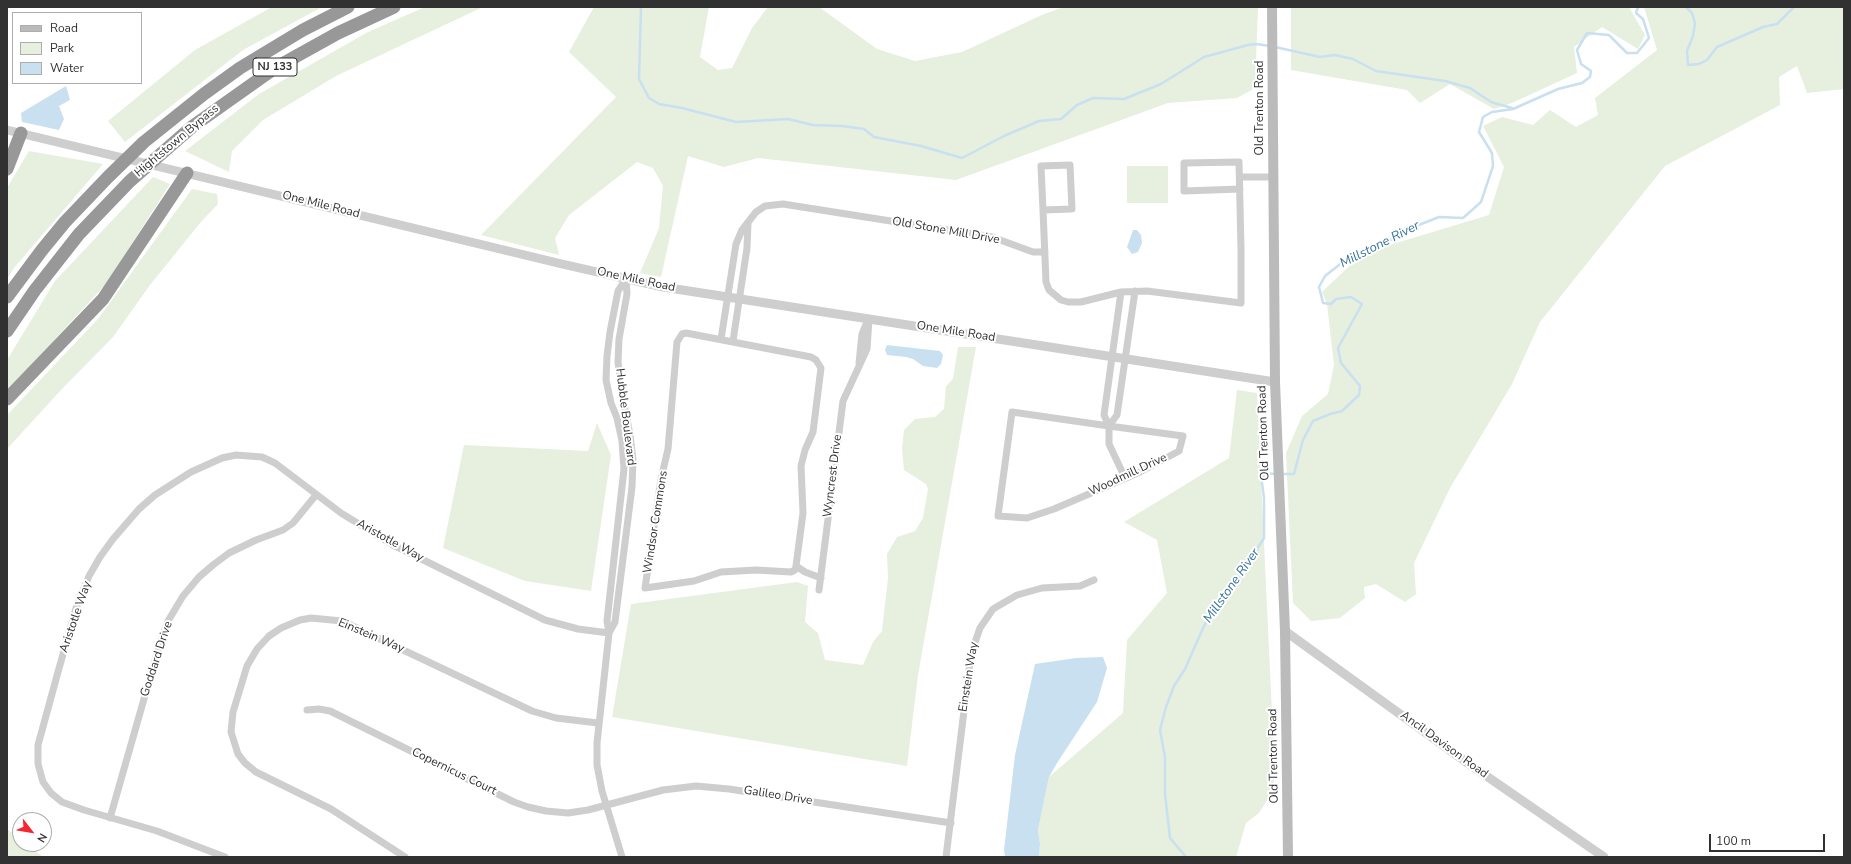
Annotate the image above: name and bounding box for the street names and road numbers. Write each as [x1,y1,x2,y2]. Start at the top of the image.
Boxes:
road number: NJ 133 [253,58,297,76]
street label: Old Trenton Road [1253,60,1267,156]
street label: Hightstown Bypass [132,102,222,180]
street label: One Mile Road [281,188,361,222]
street label: Old Stone Mill Drive [891,214,1001,248]
street label: One Mile Road [596,265,676,295]
street label: One Mile Road [916,319,996,345]
street label: Hubble Boulevard [612,368,638,466]
street label: Old Trenton Road [1255,385,1273,481]
street label: Wyncrest Drive [821,434,845,518]
street label: Woodmill Drive [1087,451,1169,499]
street label: Windsor Commons [641,470,671,574]
street label: Aristotle Way [354,517,426,565]
street label: Aristotle Way [57,579,95,655]
street label: Einstein Way [336,616,406,656]
street label: Goddard Drive [138,619,176,699]
street label: Einstein Way [956,641,982,713]
street label: Old Trenton Road [1266,708,1282,804]
street label: Ancil Davison Road [1397,708,1491,782]
street label: Copernicus Court [409,745,499,799]
street label: Galileo Drive [743,783,813,809]

